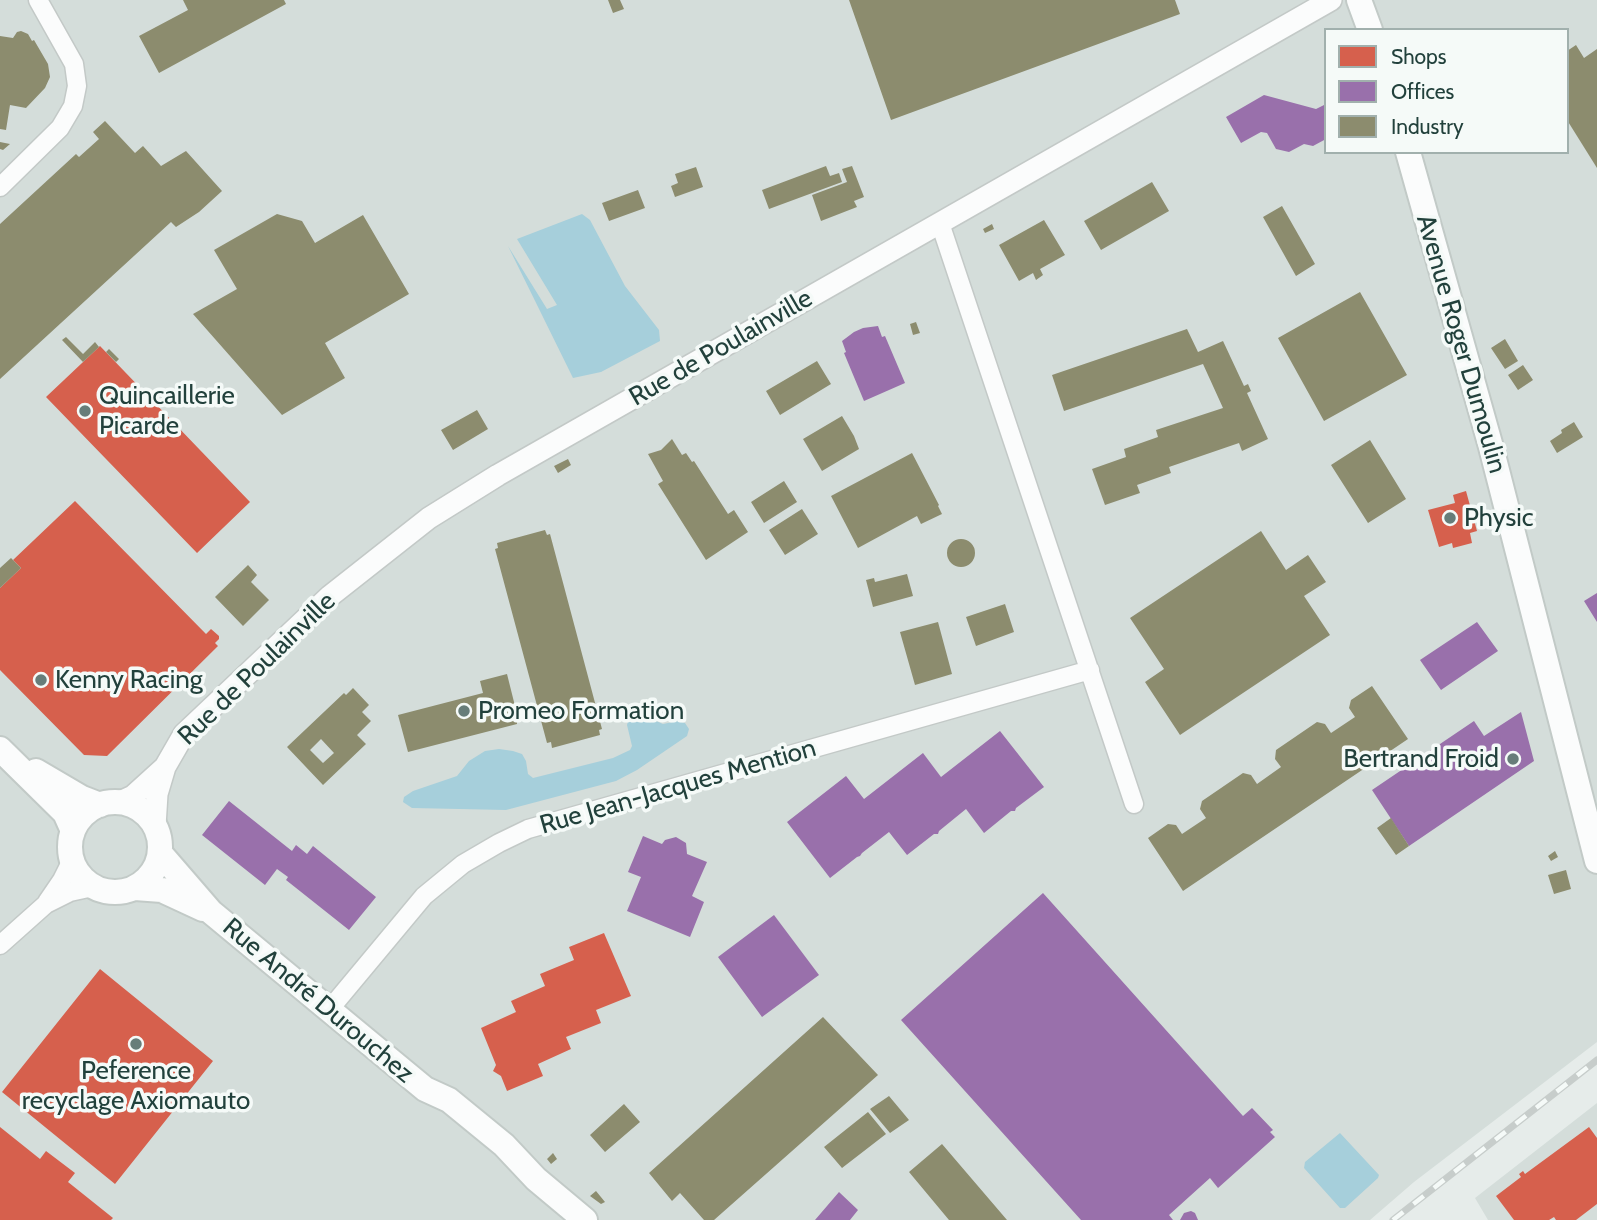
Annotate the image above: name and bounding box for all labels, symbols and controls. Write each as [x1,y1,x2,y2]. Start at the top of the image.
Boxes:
legend [1324,28,1569,154]
text: Shops [1391,44,1446,69]
text: Offices [1391,79,1454,104]
text: Industry [1391,114,1464,139]
street label: Avenue Roger Dumoulin [1409,211,1513,477]
street label: Rue de Poulainville [624,283,818,413]
place label: Quincaillerie Picarde [99,380,235,442]
marker: Quincaillerie Picarde [77,403,93,419]
place label: Physic [1464,502,1534,534]
marker: Physic [1442,510,1458,526]
street label: Rue de Poulainville [172,586,342,752]
place label: Kenny Racing [55,664,203,696]
marker: Kenny Racing [33,672,49,688]
place label: Promeo Formation [478,695,684,727]
marker: Promeo Formation [456,703,472,719]
street label: Rue Jean-Jacques Mention [536,733,820,841]
place label: Bertrand Froid [1343,743,1499,775]
marker: Bertrand Froid [1505,751,1521,767]
street label: Rue André Durouchez [216,912,420,1090]
marker: Peference recyclage Axiomauto [128,1036,144,1052]
place label: Peference recyclage Axiomauto [22,1055,250,1116]

